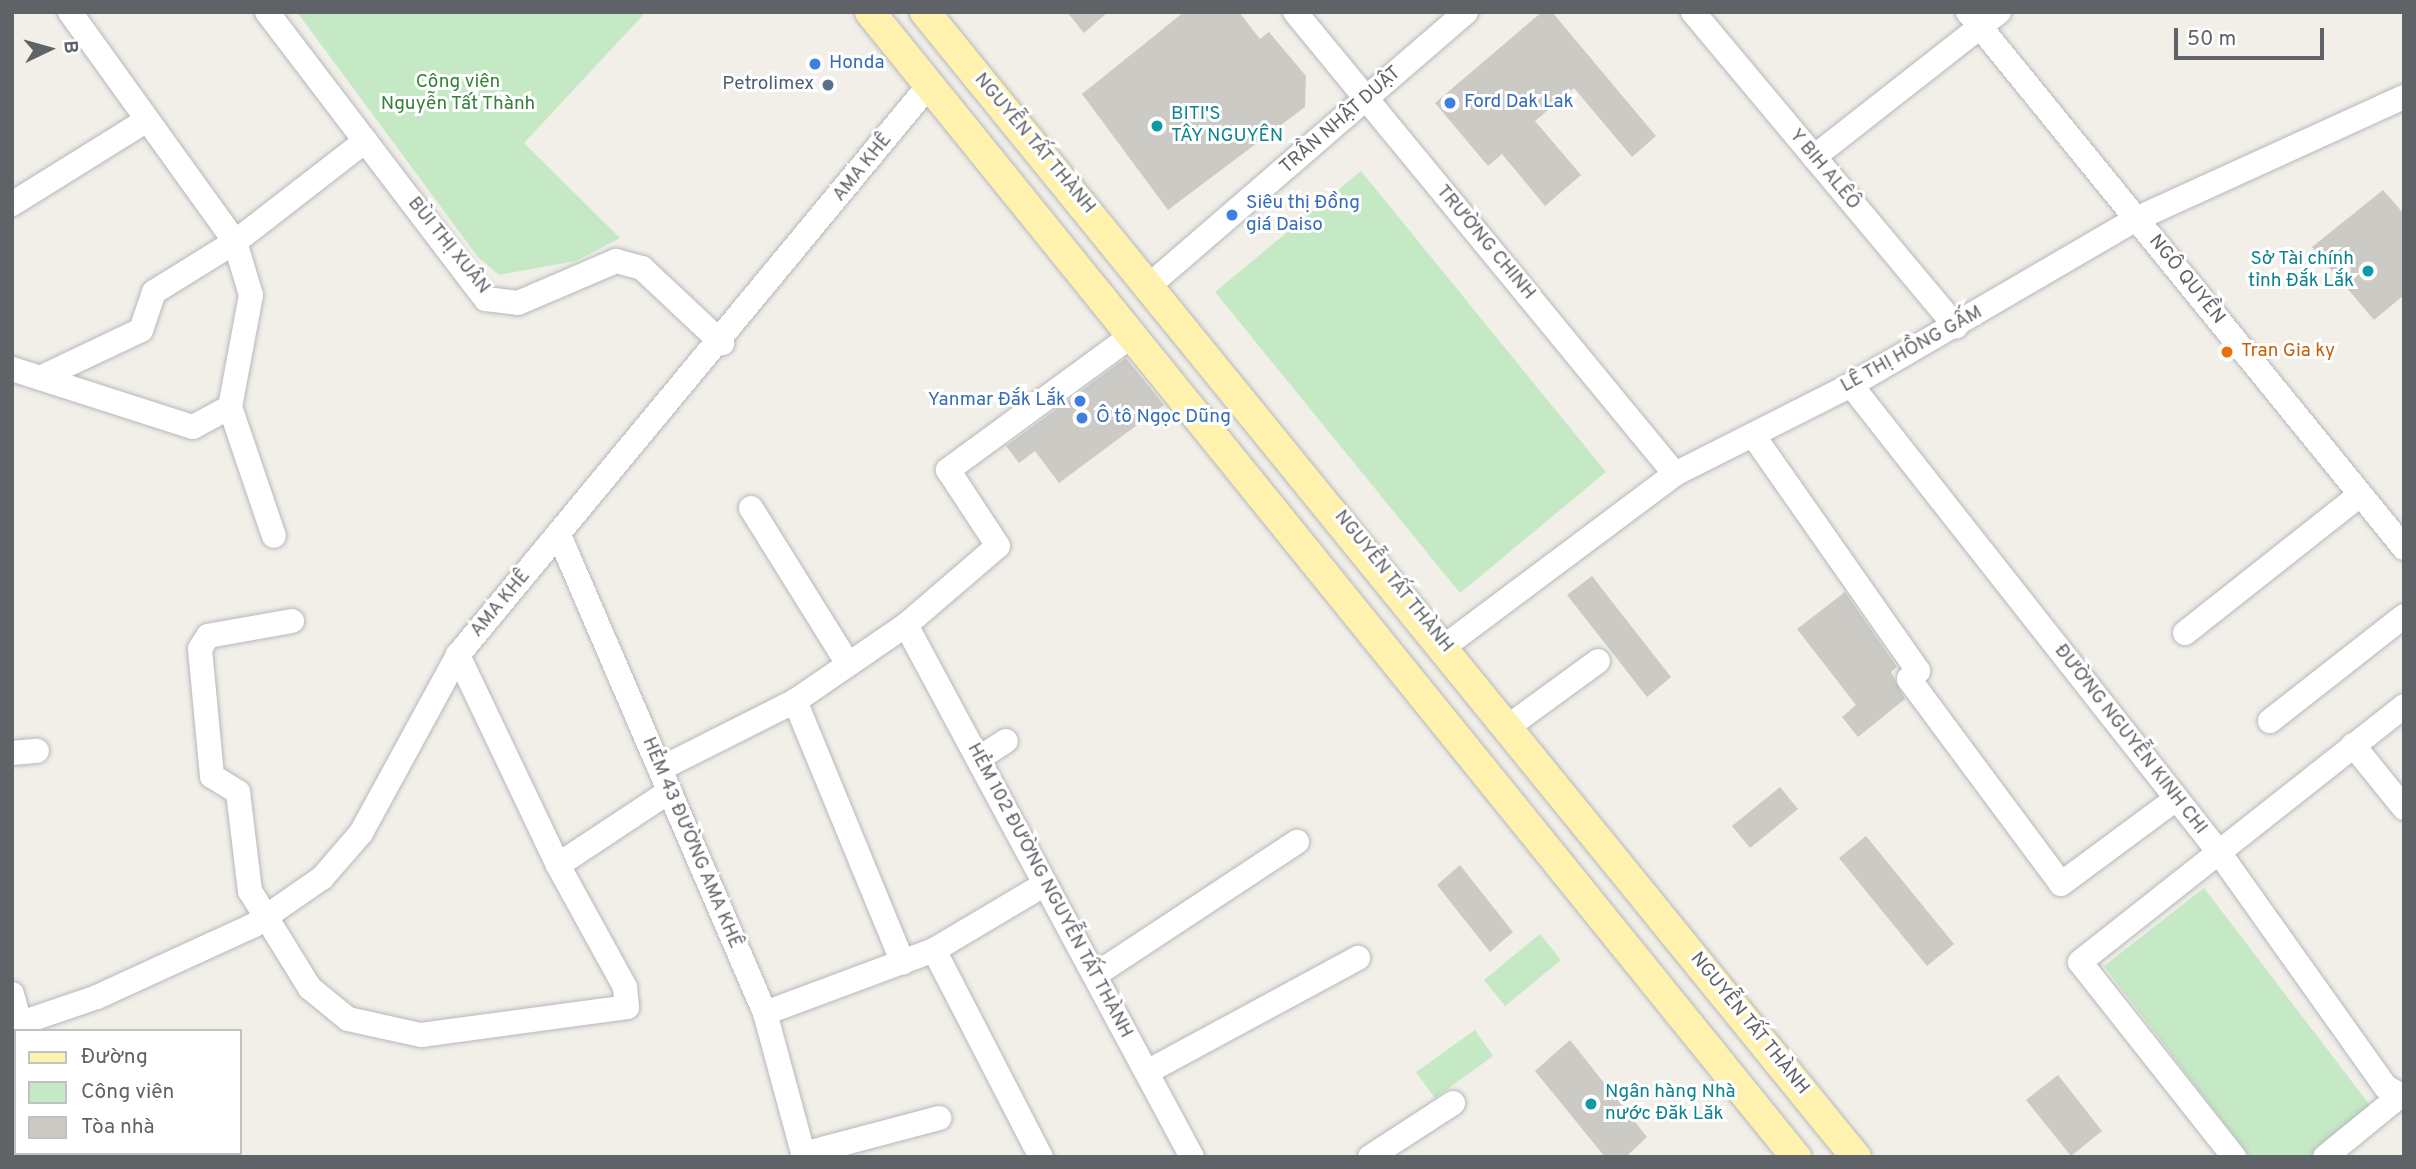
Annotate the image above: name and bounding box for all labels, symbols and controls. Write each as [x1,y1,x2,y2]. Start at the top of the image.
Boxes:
north arrow [14,14,84,84]
scale bar [2178,14,2328,58]
text: 50 m [2187,26,2236,53]
text: B [57,40,82,55]
place label: Honda [829,53,884,75]
marker: Honda [807,56,823,72]
street label: TRẦN NHẬT DUẬT [1276,62,1406,180]
street label: NGUYỄN TẤT THÀNH [968,68,1100,220]
park label: Công viên Nguyễn Tất Thành [380,72,536,116]
place label: Petrolimex [722,74,814,96]
marker: Petrolimex [820,77,836,93]
place label: Ford Dak Lak [1464,92,1574,114]
marker: Ford Dak Lak [1442,95,1458,111]
place label: BITI'S TÂY NGUYÊN [1171,104,1284,148]
marker: BITI'S TÂY NGUYÊN [1149,118,1165,134]
street label: Y BIH ALÊÔ [1783,124,1865,216]
street label: AMA KHÊ [828,129,898,207]
street label: TRƯỜNG CHINH [1430,181,1540,305]
street label: BÙI THỊ XUÂN [402,193,494,299]
place label: Siêu thị Đồng giá Daiso [1246,193,1360,237]
marker: Siêu thị Đồng giá Daiso [1224,207,1240,223]
street label: NGÔ QUYỀN [2143,231,2229,329]
place label: Sở Tài chính tỉnh Đắk Lắk [2248,249,2354,293]
marker: Sở Tài chính tỉnh Đắk Lắk [2360,263,2376,279]
street label: LÊ THỊ HỒNG GẤM [1837,301,1987,399]
place label: Tran Gia ky [2241,341,2335,363]
marker: Tran Gia ky [2219,344,2235,360]
place label: Yanmar Đắk Lắk [928,390,1066,412]
marker: Yanmar Đắk Lắk [1072,393,1088,409]
place label: Ô tô Ngọc Dũng [1096,407,1231,429]
marker: Ô tô Ngọc Dũng [1074,410,1090,426]
street label: NGUYỄN TẤT THÀNH [1328,505,1458,659]
street label: AMA KHÊ [466,565,536,643]
street label: ĐƯỜNG NGUYỄN KINH CHI [2049,640,2211,840]
street label: HẺM 43 ĐƯỜNG AMA KHÊ [636,733,746,953]
street label: HẺM 102 ĐƯỜNG NGUYỄN TẤT THÀNH [961,739,1137,1043]
street label: NGUYỄN TẤT THÀNH [1684,947,1814,1101]
legend [14,1029,242,1155]
text: Đường [81,1044,148,1071]
text: Công viên [81,1079,174,1106]
place label: Ngân hàng Nhà nước Đăk Lăk [1605,1082,1736,1126]
marker: Ngân hàng Nhà nước Đăk Lăk [1583,1096,1599,1112]
text: Tòa nhà [81,1114,155,1141]

